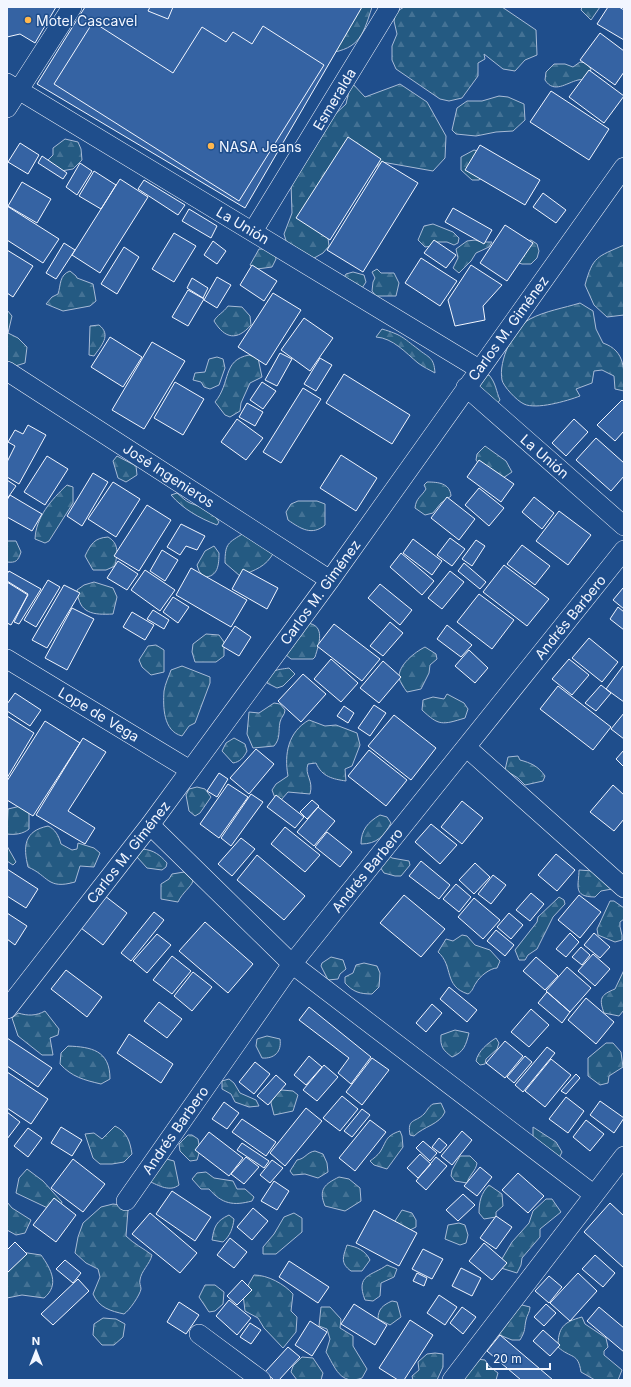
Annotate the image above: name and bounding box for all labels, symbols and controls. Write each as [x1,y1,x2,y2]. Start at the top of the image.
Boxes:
place label: Motel Cascavel [36,12,137,29]
marker: Motel Cascavel [23,15,33,25]
street label: Esmeralda [309,65,359,133]
place label: NASA Jeans [219,138,302,155]
marker: NASA Jeans [206,141,216,151]
street label: La Unión [214,203,272,247]
street label: Carlos M. Giménez [464,272,552,384]
street label: La Unión [517,430,573,482]
street label: José Ingenieros [120,439,218,511]
street label: Carlos M. Giménez [276,536,364,648]
street label: Andrés Barbero [531,571,609,663]
street label: Lope de Vega [56,683,142,745]
street label: Carlos M. Giménez [83,797,173,907]
street label: Andrés Barbero [328,824,406,916]
street label: Andrés Barbero [138,1083,212,1177]
north arrow [16,1331,56,1371]
text: N [32,1334,40,1348]
scale bar [487,1345,550,1371]
text: 20 m [493,1351,522,1366]

